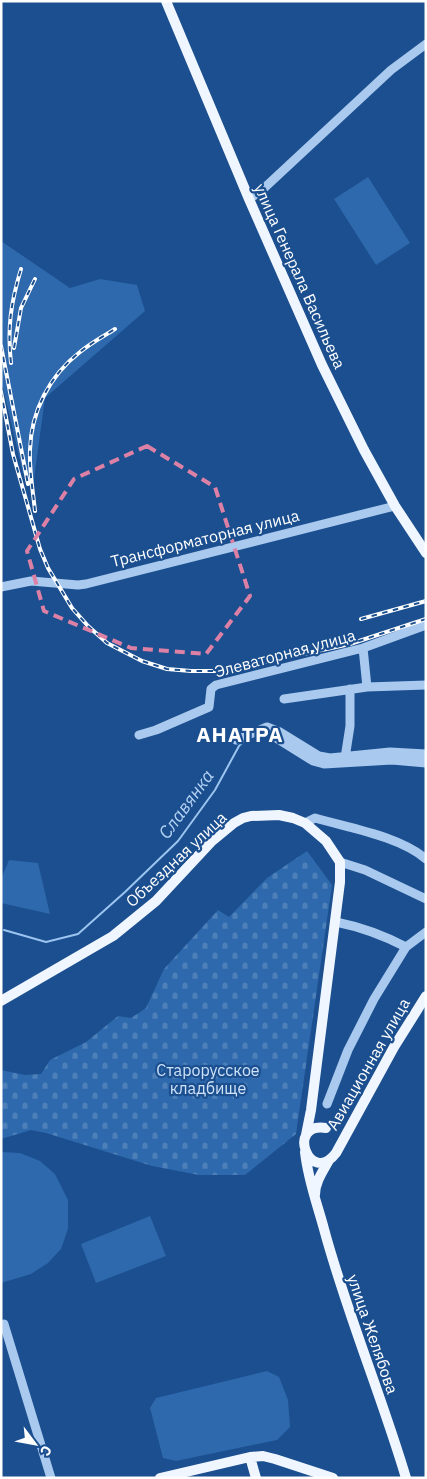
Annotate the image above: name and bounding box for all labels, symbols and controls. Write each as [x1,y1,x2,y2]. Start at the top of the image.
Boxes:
street label: улица Генерала Васильева [250,180,350,372]
street label: Трансформаторная улица [109,505,302,571]
street label: Элеваторная улица [212,624,358,681]
district label: АНАТРА [196,720,284,748]
water label: Славянка [153,765,219,843]
street label: Объездная улица [121,807,231,911]
street label: Авиационная улица [322,994,414,1134]
park label: Старорусское кладбище [156,1060,260,1098]
street label: улица Желябова [343,1272,403,1397]
north arrow [10,1419,60,1469]
text: С [36,1442,56,1460]

